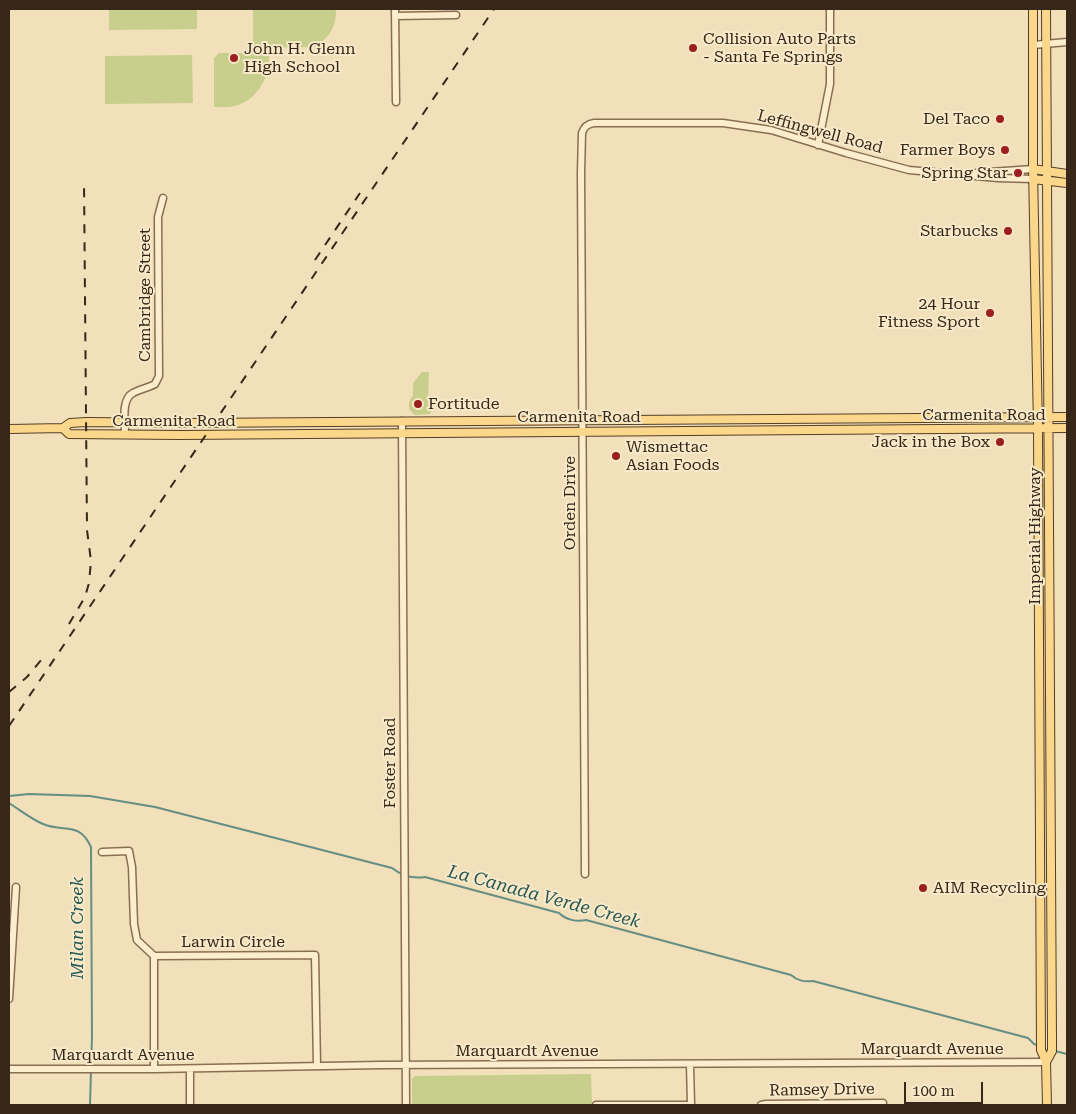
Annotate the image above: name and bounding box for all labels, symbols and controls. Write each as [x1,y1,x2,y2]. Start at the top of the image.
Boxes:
place label: Collision Auto Parts - Santa Fe Springs [703,29,856,67]
place label: John H. Glenn High School [244,39,356,77]
marker: Collision Auto Parts - Santa Fe Springs [687,42,699,54]
marker: John H. Glenn High School [228,52,240,64]
street label: Leffingwell Road [755,106,885,158]
place label: Del Taco [923,109,990,129]
marker: Del Taco [994,113,1006,125]
place label: Farmer Boys [900,140,995,160]
marker: Farmer Boys [999,144,1011,156]
place label: Spring Star [921,163,1008,183]
marker: Spring Star [1012,167,1024,179]
place label: Starbucks [920,221,998,241]
marker: Starbucks [1002,225,1014,237]
street label: Cambridge Street [135,228,155,362]
place label: 24 Hour Fitness Sport [878,294,980,332]
marker: 24 Hour Fitness Sport [984,307,996,319]
place label: Fortitude [428,394,500,414]
marker: Fortitude [412,398,424,410]
street label: Carmenita Road [922,405,1046,425]
street label: Carmenita Road [517,407,641,427]
street label: Carmenita Road [112,411,236,431]
place label: Jack in the Box [872,432,990,452]
marker: Jack in the Box [994,436,1006,448]
place label: Wismettac Asian Foods [626,437,719,475]
marker: Wismettac Asian Foods [610,450,622,462]
street label: Orden Drive [560,456,580,550]
street label: Imperial Highway [1025,467,1045,605]
street label: Foster Road [380,718,400,808]
water label: La Canada Verde Creek [445,861,643,933]
water label: Milan Creek [67,877,89,979]
place label: AIM Recycling [933,878,1046,898]
marker: AIM Recycling [917,882,929,894]
street label: Larwin Circle [181,932,285,952]
street label: Marquardt Avenue [860,1039,1004,1059]
street label: Marquardt Avenue [455,1041,599,1061]
street label: Marquardt Avenue [51,1045,195,1065]
scale bar [906,1072,985,1104]
street label: Ramsey Drive [769,1079,875,1101]
text: 100 m [912,1082,955,1100]

